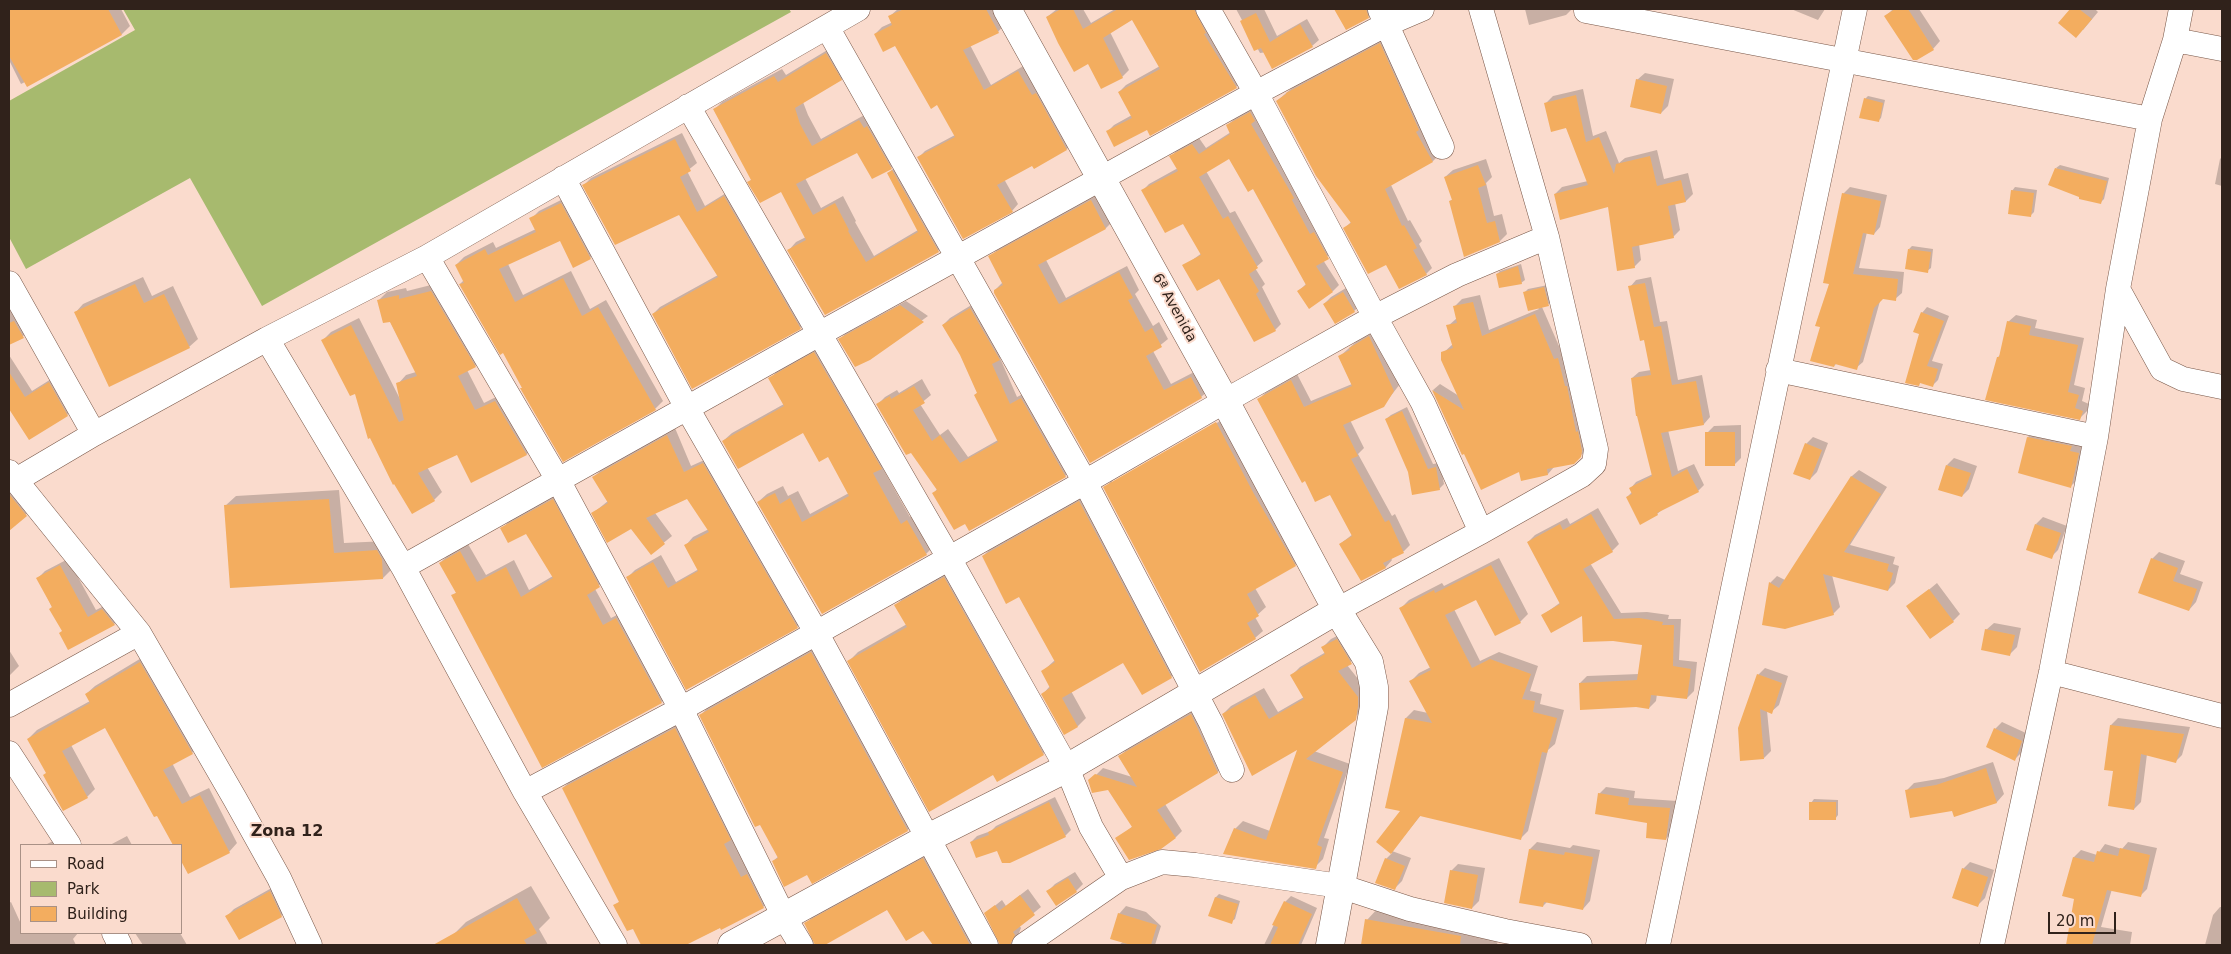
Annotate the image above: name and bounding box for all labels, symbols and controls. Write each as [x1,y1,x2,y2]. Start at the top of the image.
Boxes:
street label: 6ª Avenida [1148,271,1200,345]
district label: Zona 12 [251,822,323,842]
legend [20,844,182,934]
text: Road [67,855,105,873]
text: Park [67,880,99,898]
scale bar [2051,902,2118,934]
text: Building [67,905,128,923]
text: 20 m [2056,912,2094,930]

